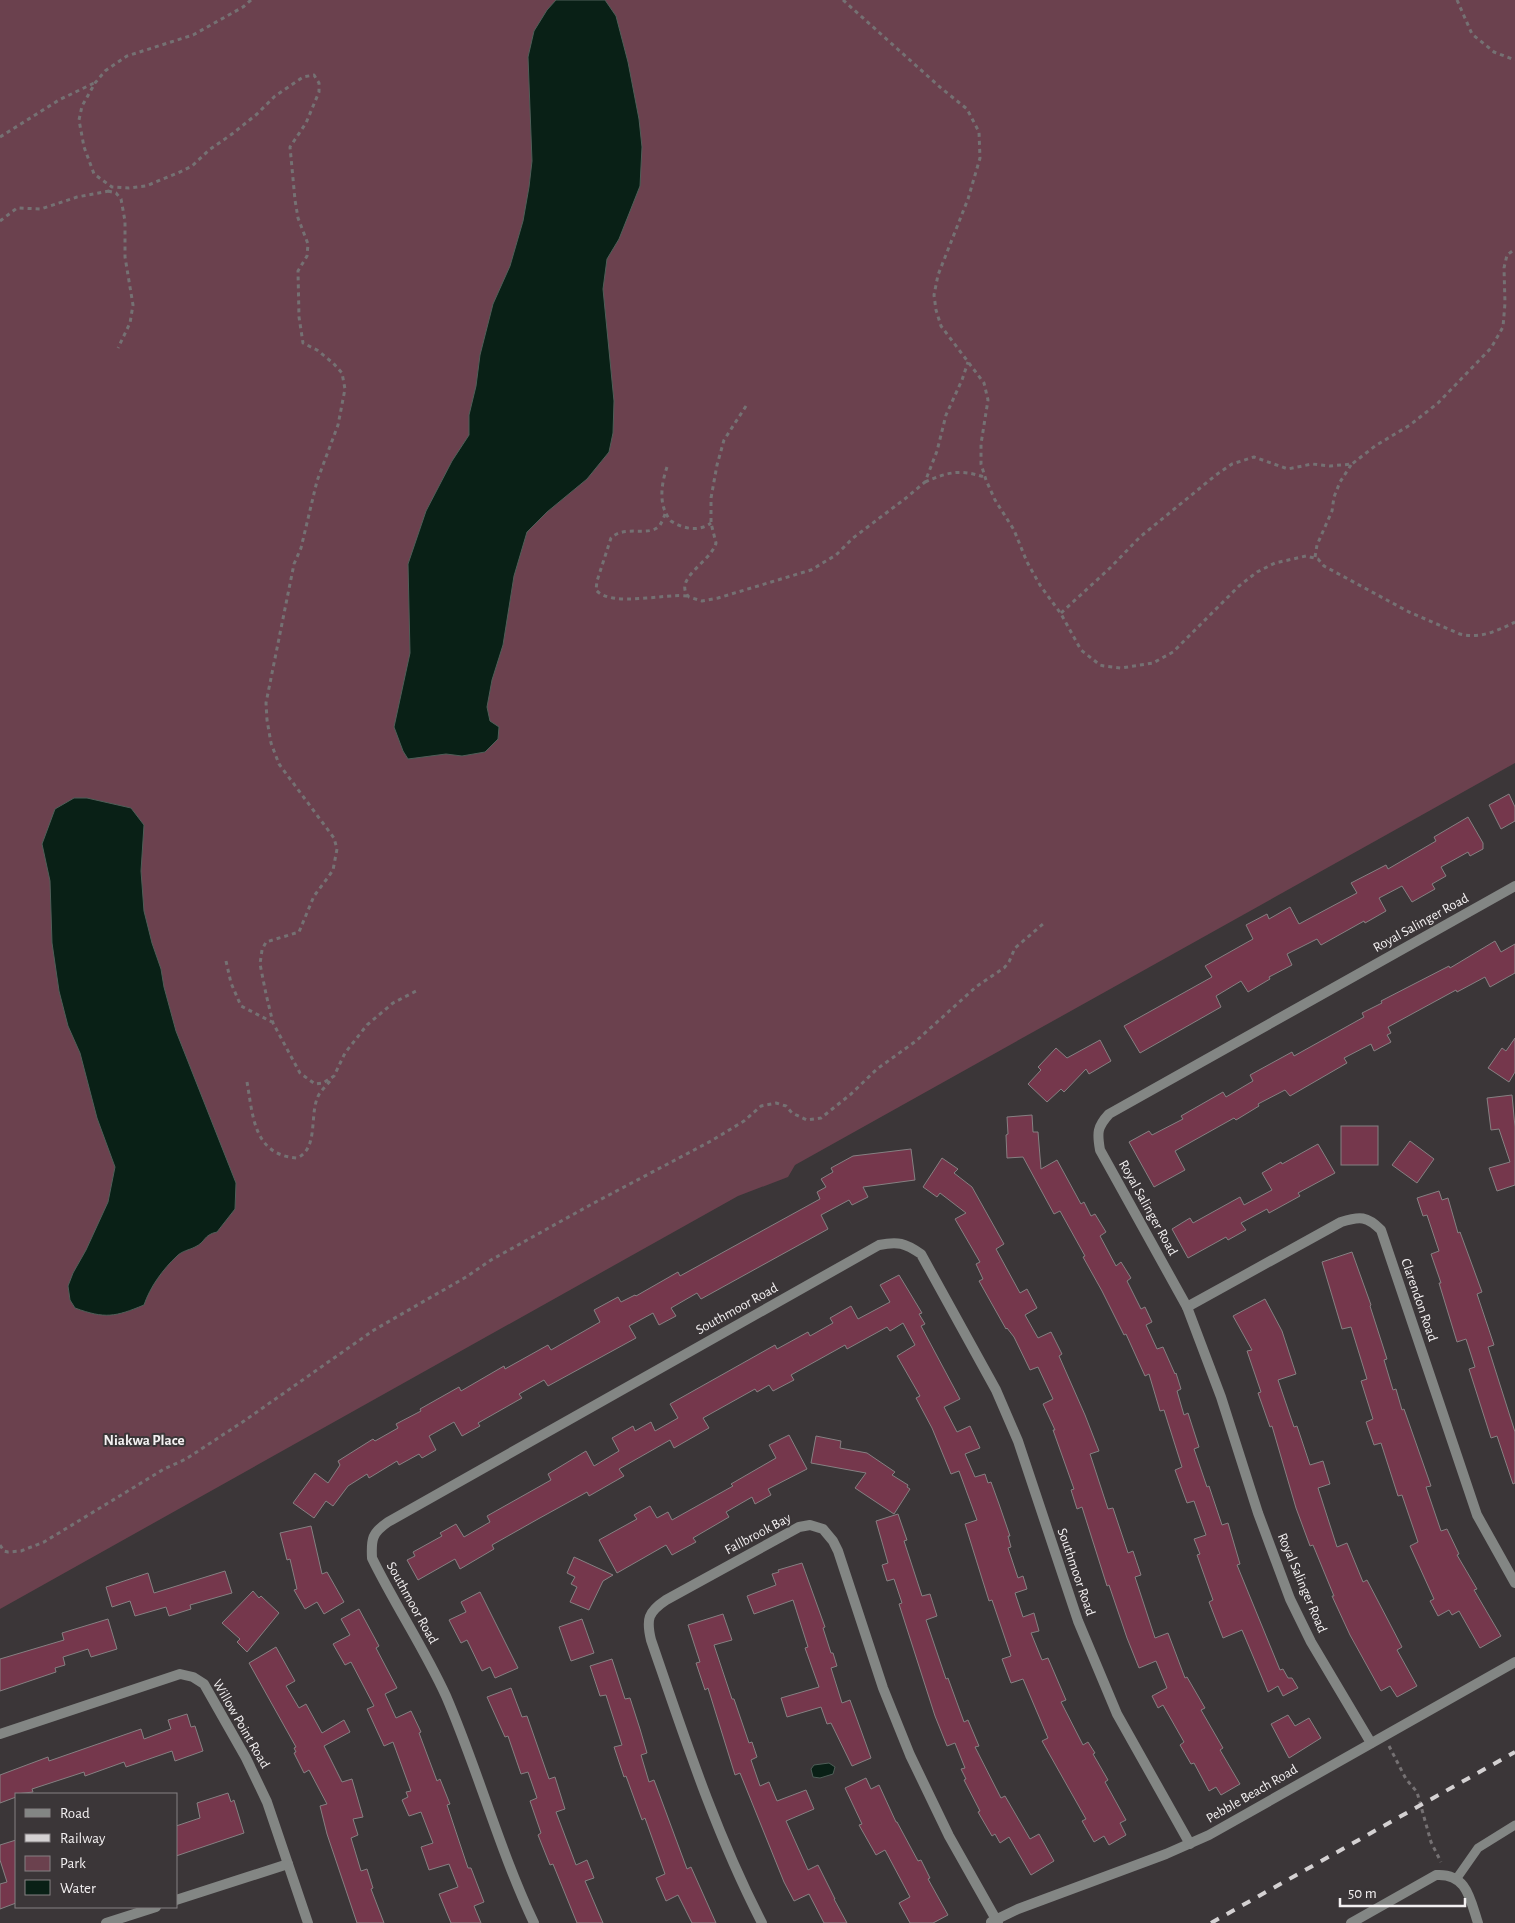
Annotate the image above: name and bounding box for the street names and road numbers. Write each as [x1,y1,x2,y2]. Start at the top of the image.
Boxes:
street label: Royal Salinger Road [1371,891,1471,955]
street label: Royal Salinger Road [1116,1158,1180,1258]
street label: Clarendon Road [1398,1257,1440,1343]
street label: Southmoor Road [694,1281,780,1337]
street label: Fallbrook Bay [723,1511,793,1557]
street label: Southmoor Road [1054,1526,1098,1618]
street label: Royal Salinger Road [1275,1531,1329,1635]
street label: Southmoor Road [384,1560,440,1646]
street label: Willow Point Road [210,1677,272,1771]
street label: Pebble Beach Road [1204,1762,1300,1826]

